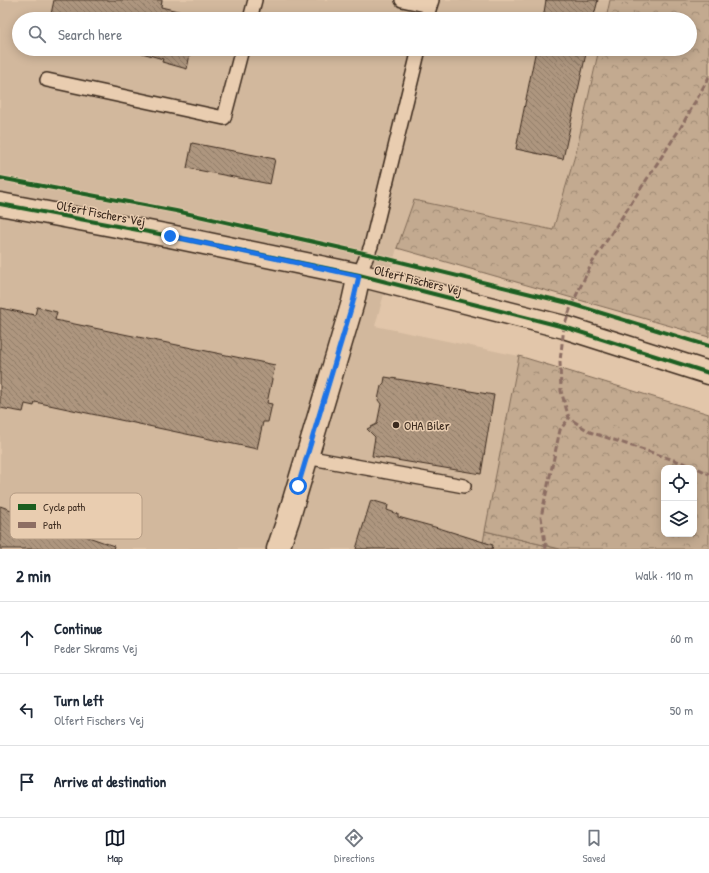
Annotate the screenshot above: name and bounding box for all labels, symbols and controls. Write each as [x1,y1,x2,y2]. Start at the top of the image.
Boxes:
search box [12,12,697,56]
icon: search [26,23,48,45]
text: Search here [58,24,122,45]
street label: Olfert Fischers Vej [55,196,147,230]
route end [161,227,179,245]
street label: Olfert Fischers Vej [372,260,464,300]
place label: OHA Biler [404,416,450,434]
marker: OHA Biler [391,420,401,430]
map controls [661,465,697,537]
button: locate [661,465,697,501]
route start [289,477,307,495]
legend [10,493,142,539]
text: Cycle path [43,500,86,514]
button: layers [661,501,697,537]
text: Path [43,518,61,532]
text: 2 min [16,564,51,587]
text: Walk · 110 m [635,566,693,584]
text: Continue [54,618,102,639]
icon: ahead [16,627,38,649]
text: 60 m [670,629,693,647]
text: Peder Skrams Vej [54,639,138,657]
text: Turn left [54,690,104,711]
icon: left [16,699,38,721]
text: 50 m [670,701,693,719]
text: Olfert Fischers Vej [54,711,144,729]
icon: arrive [16,771,38,793]
text: Arrive at destination [54,771,166,792]
tab: Map [104,827,126,865]
tab: Directions [334,827,375,865]
tab: Saved [583,827,605,865]

